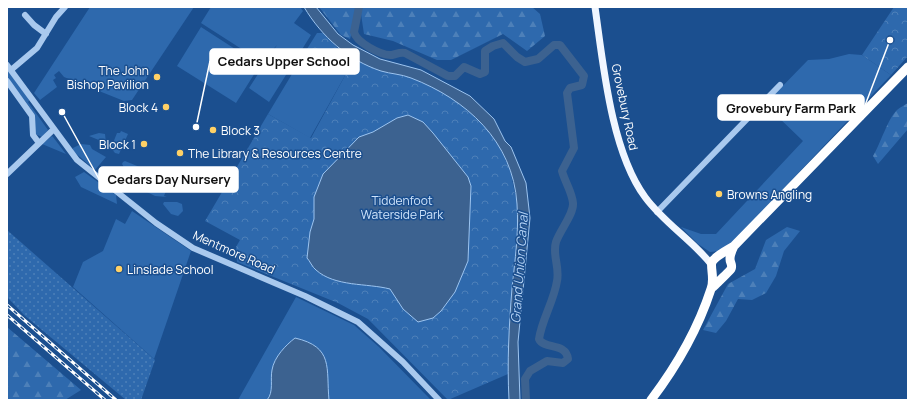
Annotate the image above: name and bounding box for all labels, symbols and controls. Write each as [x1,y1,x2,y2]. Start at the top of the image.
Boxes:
callout: Cedars Upper School [210,49,359,74]
text: Cedars Upper School [218,52,350,70]
place label: The John Bishop Pavilion [67,62,149,93]
street label: Grovebury Road [608,62,642,152]
marker: The John Bishop Pavilion [152,72,162,82]
callout: Grovebury Farm Park [718,95,864,120]
place label: Block 4 [119,99,158,116]
text: Grovebury Farm Park [726,99,857,117]
marker: Block 4 [161,102,171,112]
place label: Block 3 [221,122,260,139]
marker: Block 3 [208,125,218,135]
place label: Block 1 [99,136,136,153]
marker: Block 1 [139,139,149,149]
place label: The Library & Resources Centre [188,145,362,162]
marker: The Library & Resources Centre [175,148,185,158]
callout: Cedars Day Nursery [99,167,238,192]
text: Cedars Day Nursery [107,170,231,188]
place label: Browns Angling [727,186,812,203]
marker: Browns Angling [714,189,724,199]
park label: Tiddenfoot Waterside Park [361,192,444,223]
water label: Grand Union Canal [506,210,532,324]
street label: Mentmore Road [190,226,278,278]
place label: Linslade School [127,261,214,278]
marker: Linslade School [114,264,124,274]

